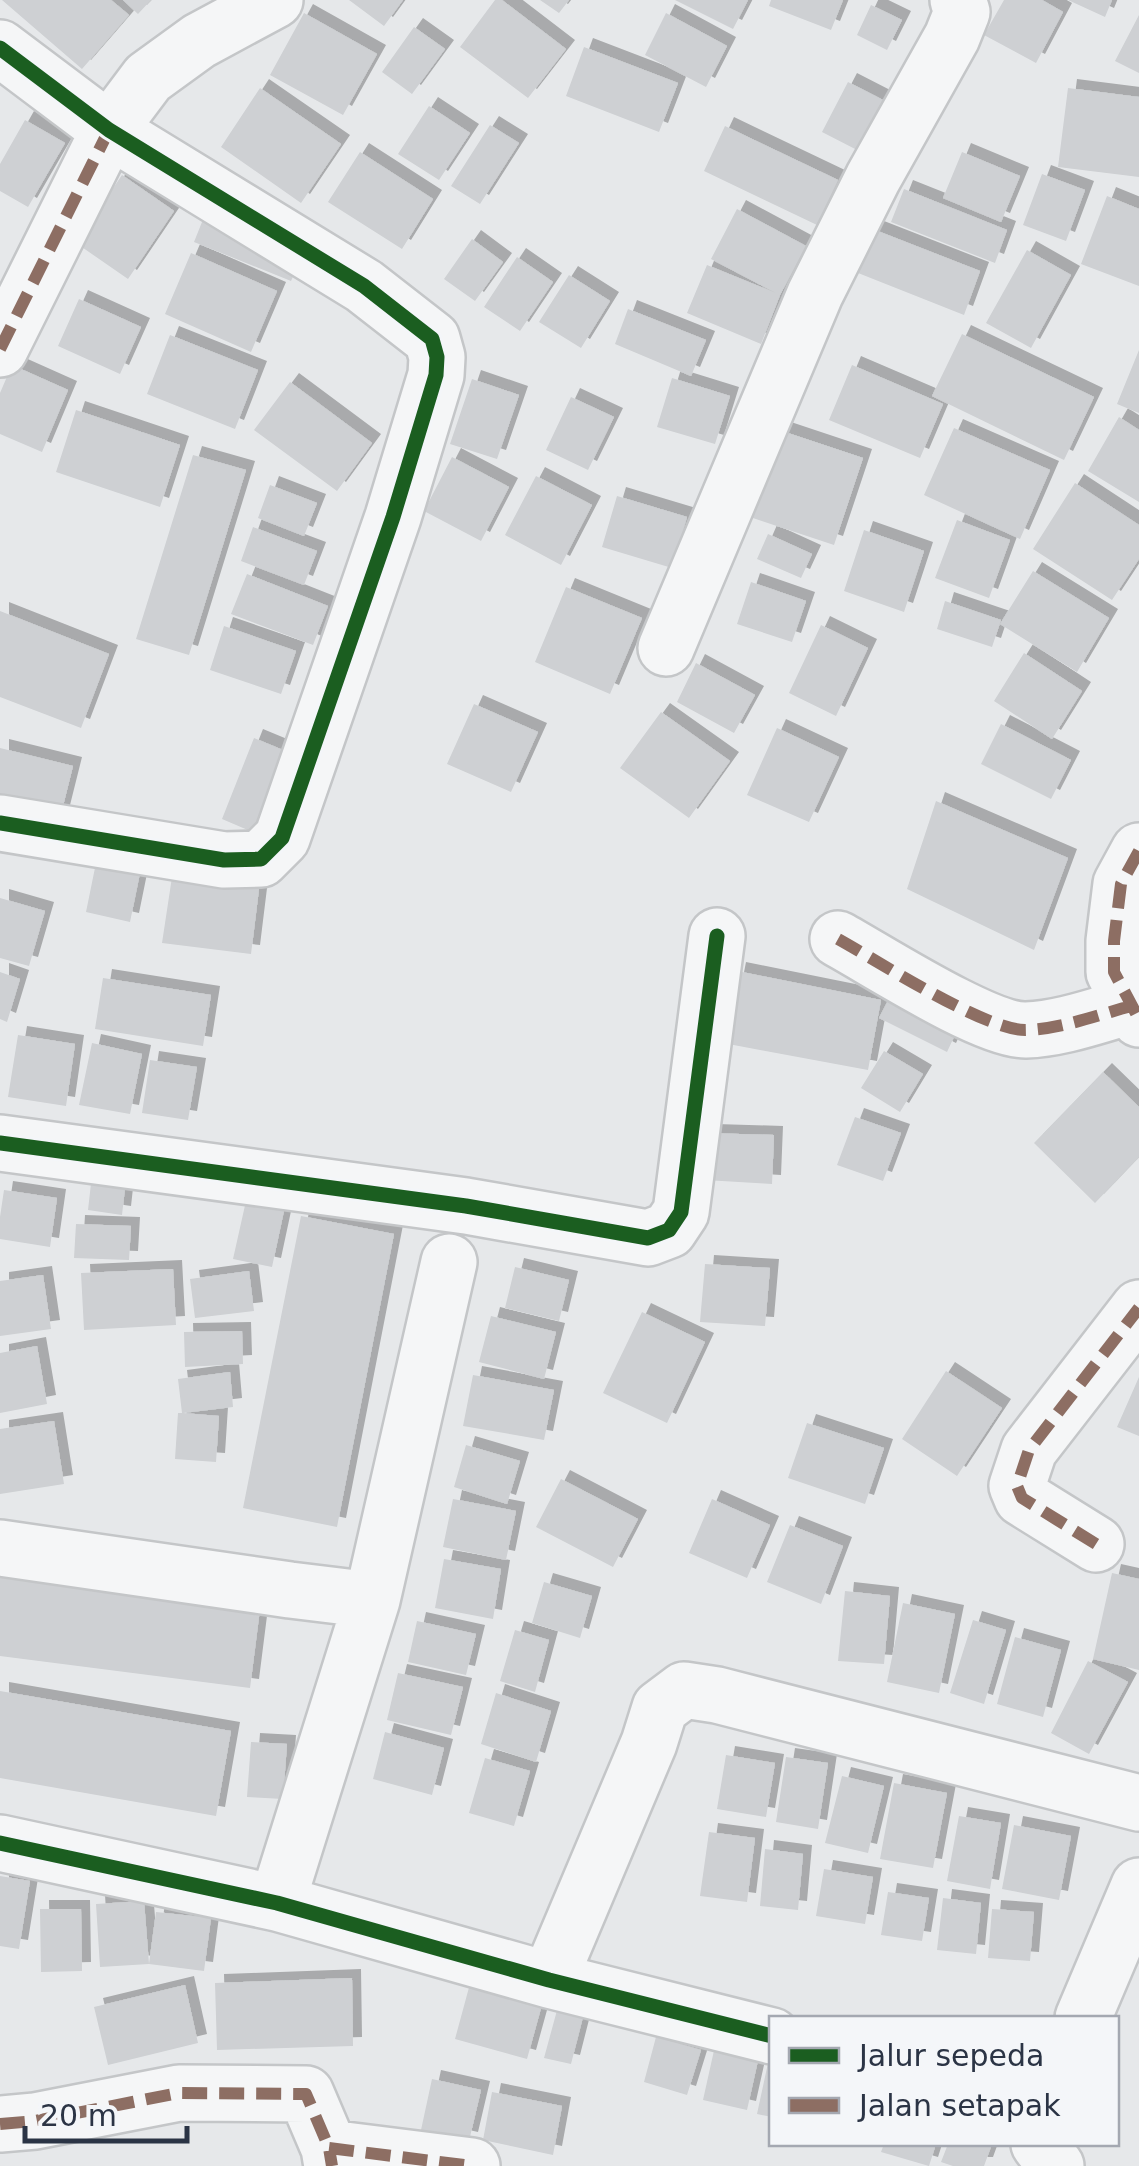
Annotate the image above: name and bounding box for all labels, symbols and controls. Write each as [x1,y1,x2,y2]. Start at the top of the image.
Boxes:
legend [769,2016,1119,2146]
text: Jalur sepeda [857,2038,1044,2073]
scale bar [25,2081,188,2143]
text: Jalan setapak [857,2088,1061,2123]
text: 20 m [40,2098,117,2133]

